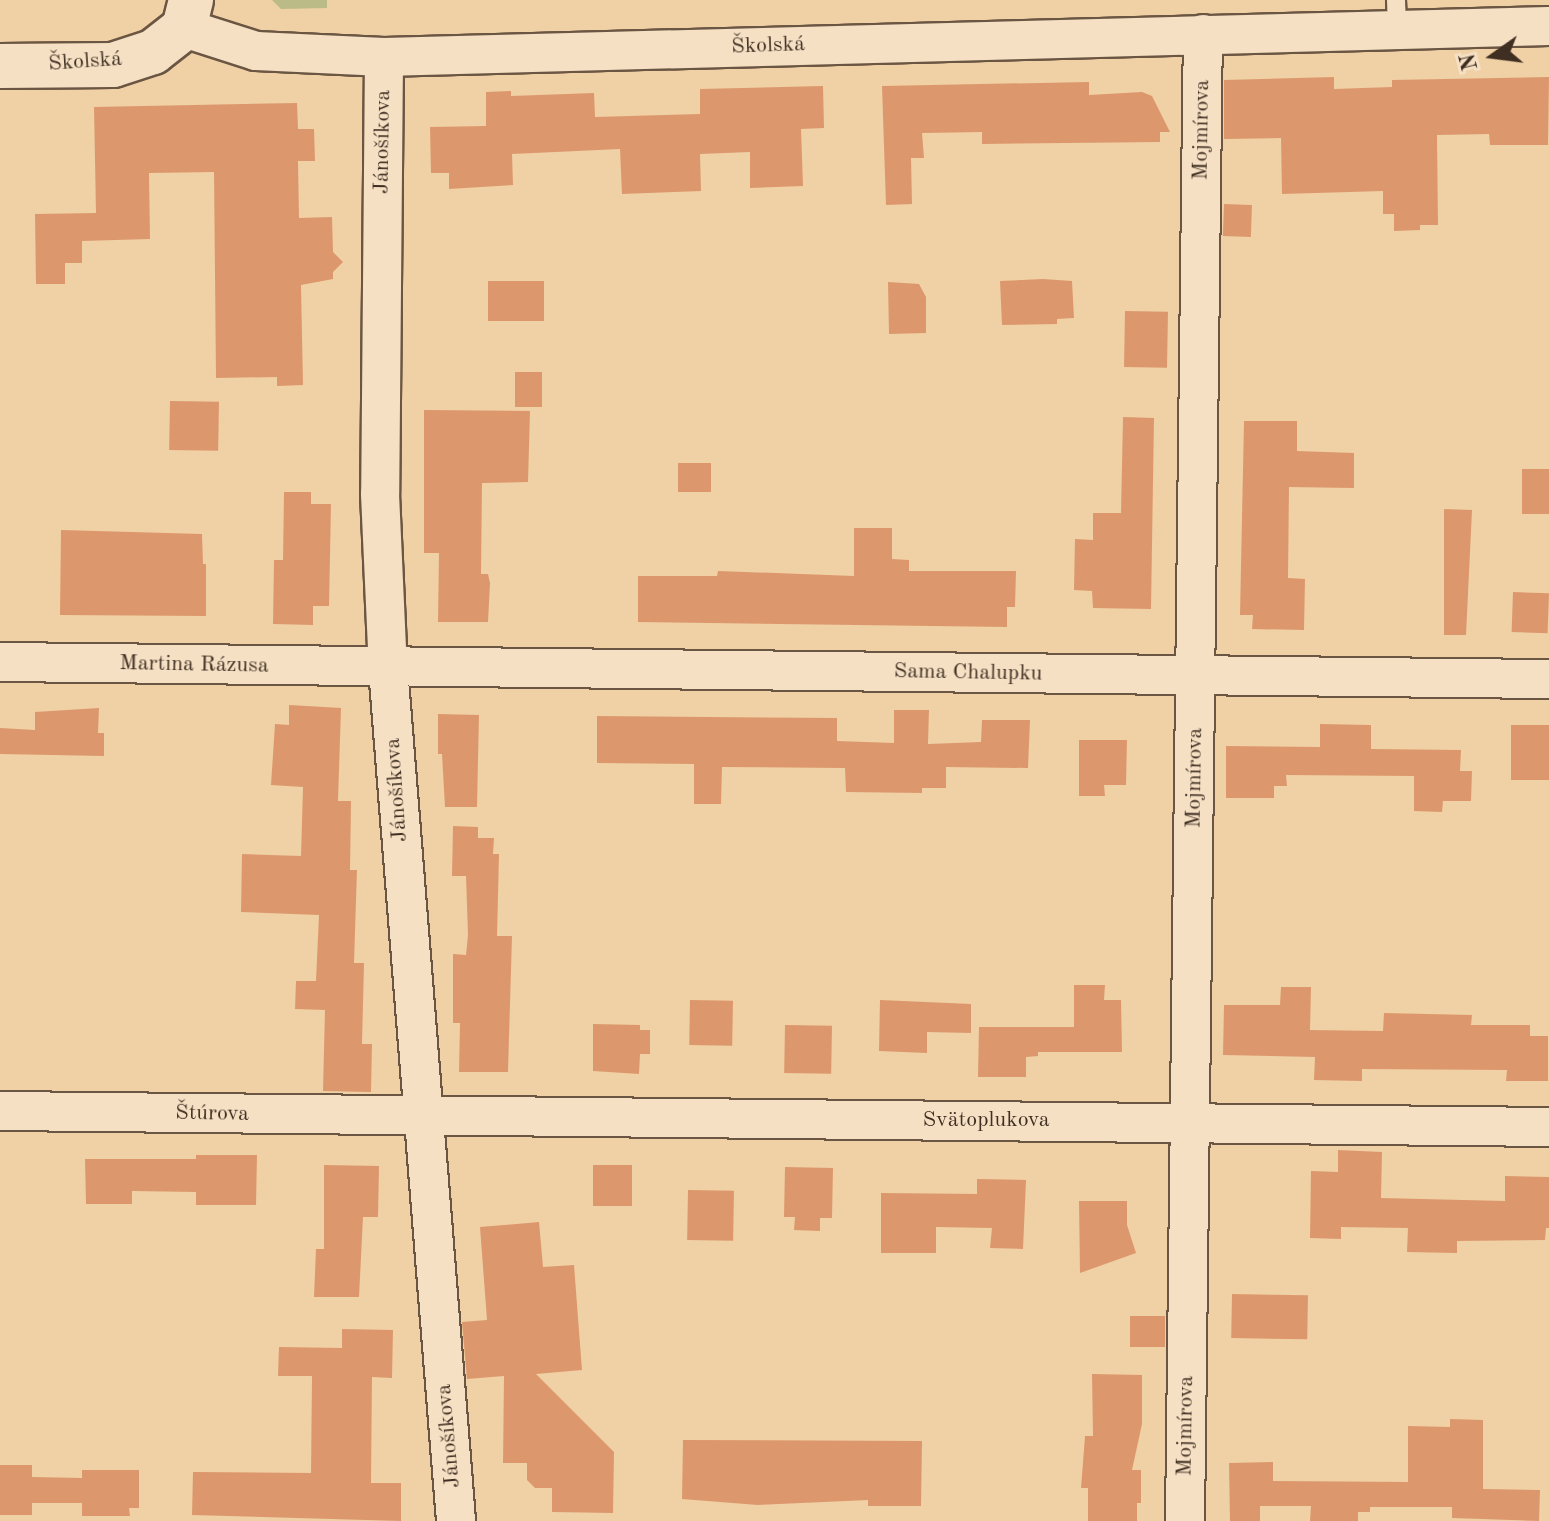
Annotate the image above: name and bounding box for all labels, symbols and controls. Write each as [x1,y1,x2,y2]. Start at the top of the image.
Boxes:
north arrow [1453,16,1533,96]
street label: Školská [731,32,805,60]
street label: Školská [47,46,123,78]
text: N [1457,51,1482,73]
street label: Mojmírova [1188,79,1216,181]
street label: Jánošíkova [369,90,397,194]
street label: Martina Rázusa [119,650,269,680]
street label: Sama Chalupku [893,659,1043,687]
street label: Mojmírova [1181,727,1209,829]
street label: Jánošíkova [380,737,414,843]
street label: Štúrova [175,1100,249,1128]
street label: Svätoplukova [922,1108,1050,1134]
street label: Mojmírova [1172,1375,1200,1477]
street label: Jánošíkova [431,1383,467,1489]

